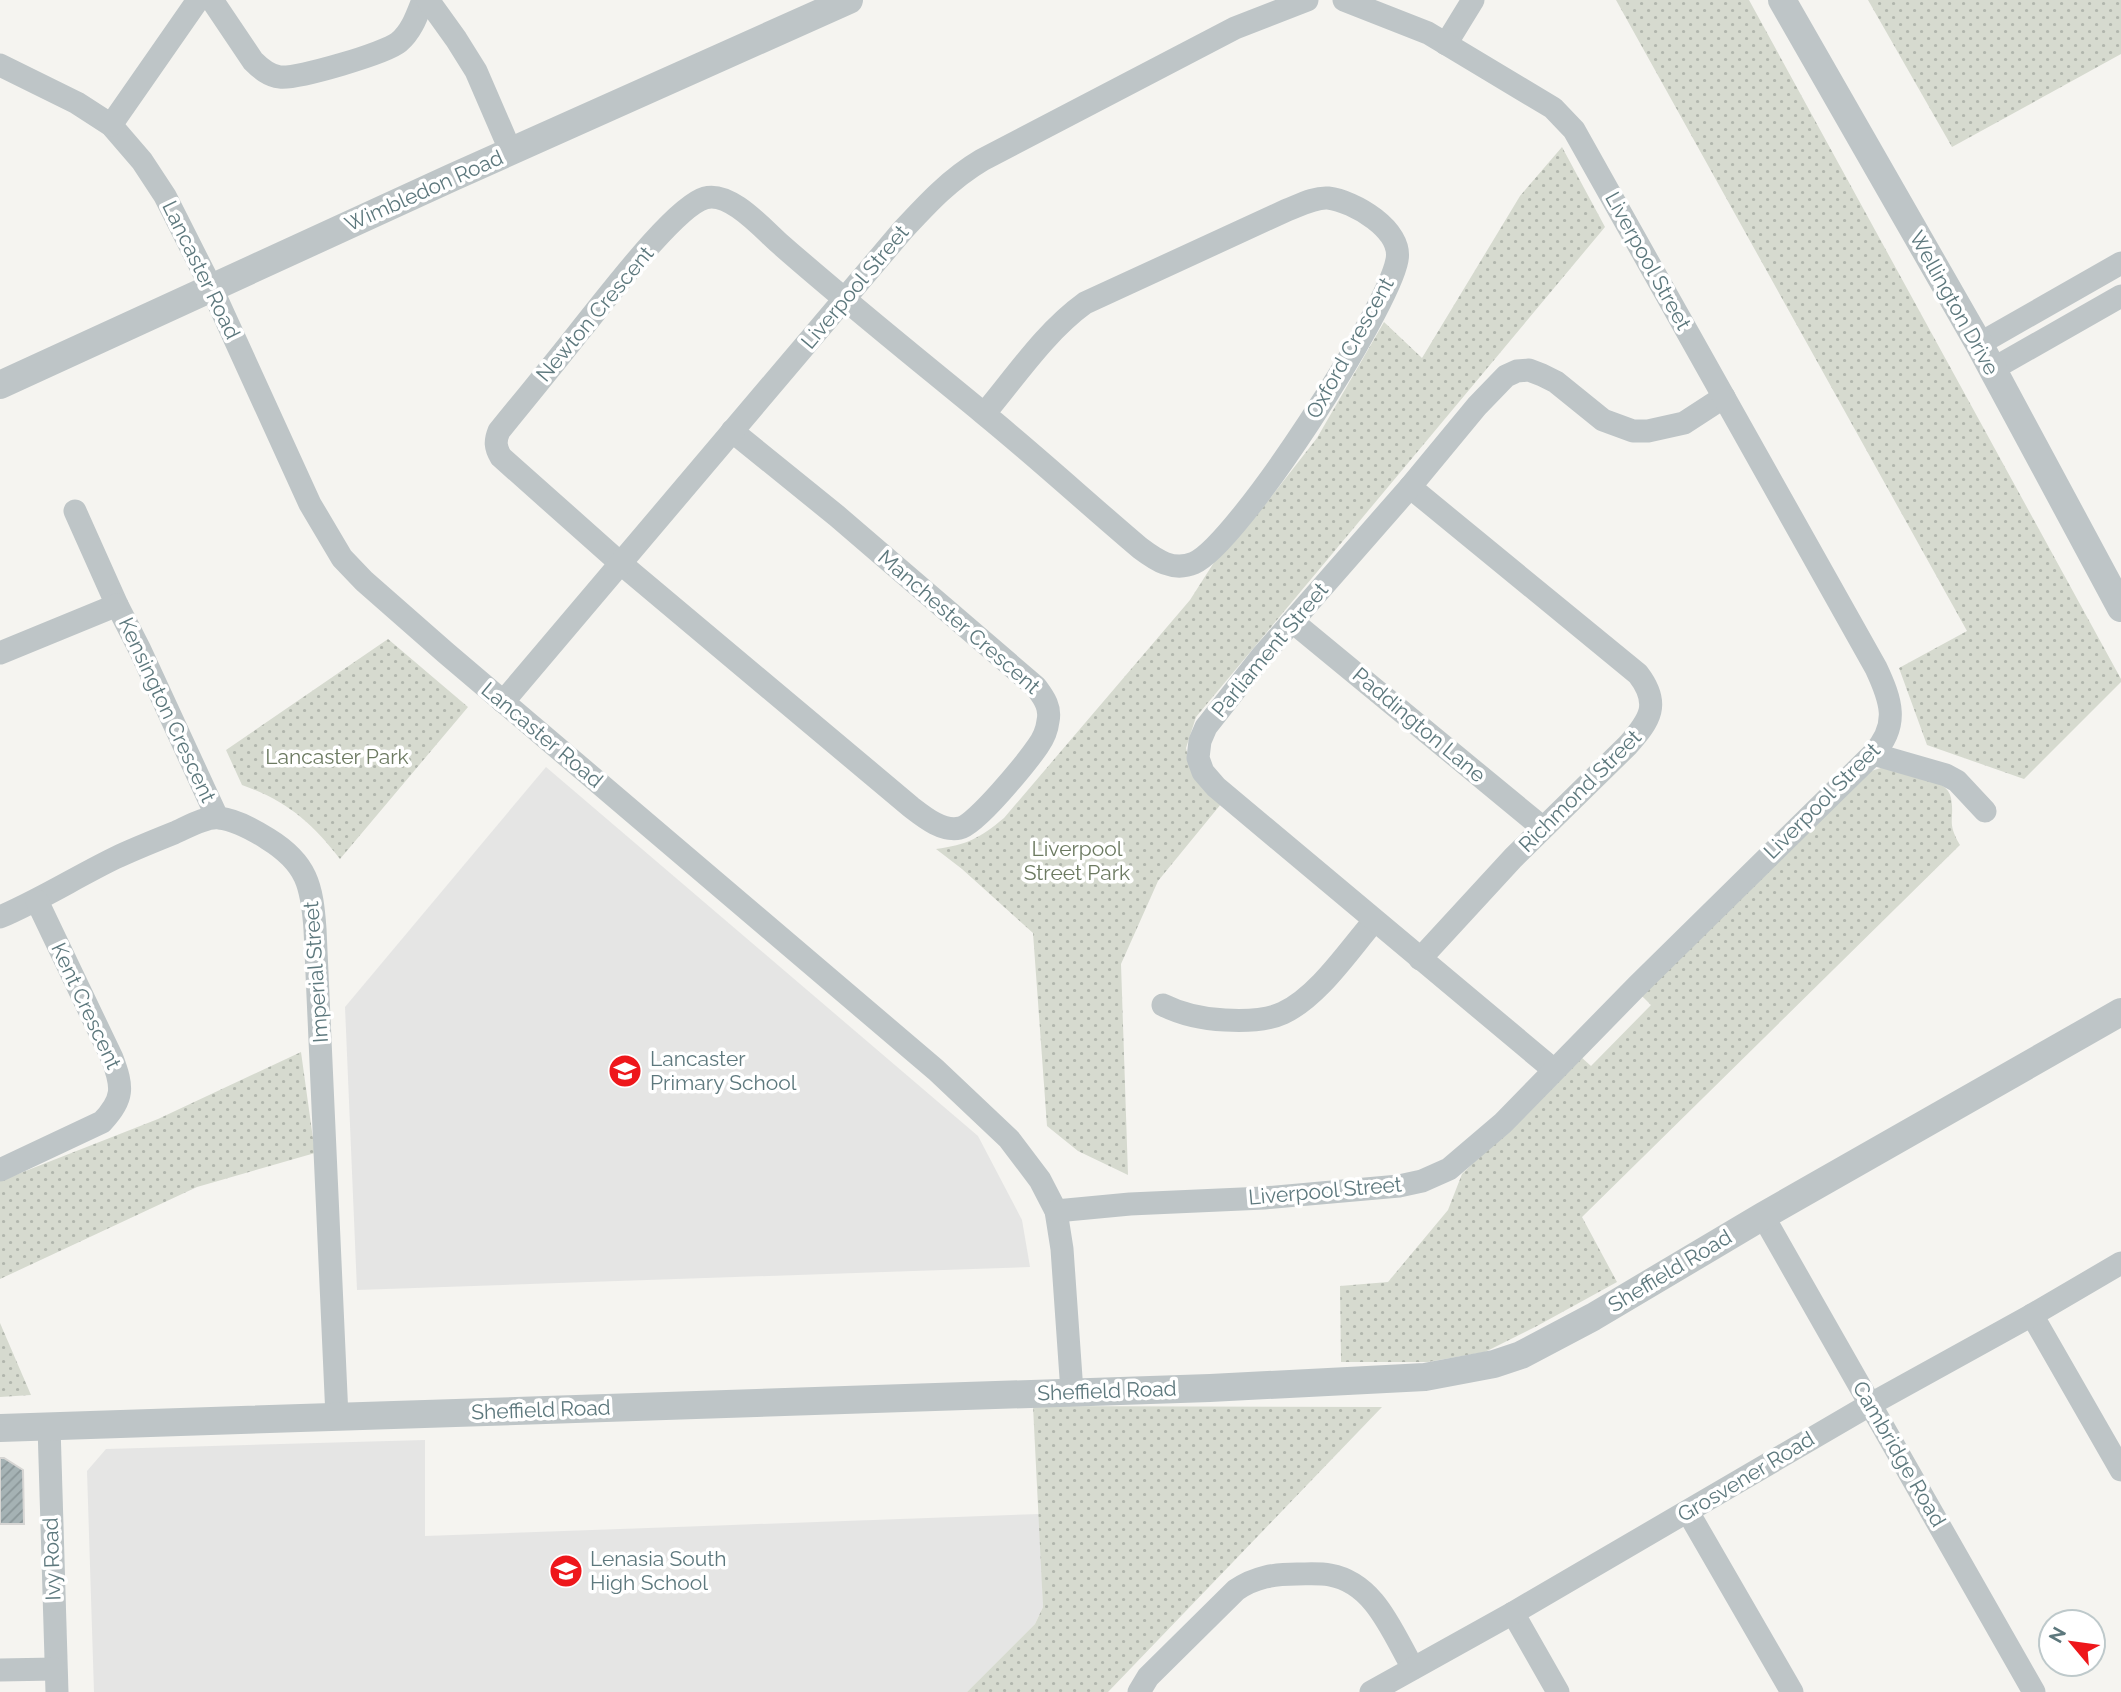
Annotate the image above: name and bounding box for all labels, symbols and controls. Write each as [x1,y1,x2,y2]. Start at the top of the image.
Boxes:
street label: Wimbledon Road [341,144,507,237]
street label: Liverpool Street [1600,187,1697,334]
street label: Lancaster Road [157,197,246,343]
street label: Liverpool Street [796,220,914,354]
street label: Wellington Drive [1904,226,2004,379]
street label: Newton Crescent [531,241,658,386]
street label: Oxford Crescent [1300,273,1399,423]
street label: Manchester Crescent [873,544,1045,699]
street label: Parliament Street [1206,577,1333,722]
street label: Kensington Crescent [114,613,221,806]
street label: Paddington Lane [1348,662,1491,787]
street label: Lancaster Road [477,677,608,793]
street label: Richmond Street [1513,724,1646,857]
street label: Liverpool Street [1758,737,1885,864]
park label: Lancaster Park [265,744,409,769]
park label: Liverpool Street Park [1024,836,1130,885]
street label: Imperial Street [298,900,333,1044]
street label: Kent Crescent [46,939,127,1073]
place label: Lancaster Primary School [650,1046,797,1095]
school or university icon: Lancaster Primary School [606,1052,644,1090]
street label: Liverpool Street [1247,1171,1403,1210]
street label: Sheffield Road [1604,1224,1736,1317]
street label: Sheffield Road [1037,1376,1177,1405]
street label: Cambridge Road [1848,1376,1951,1531]
street label: Sheffield Road [471,1395,611,1424]
street label: Grosvener Road [1673,1426,1819,1527]
street label: Ivy Road [38,1517,65,1601]
place label: Lenasia South High School [590,1546,727,1595]
school or university icon: Lenasia South High School [547,1552,585,1590]
north arrow [2037,1608,2107,1678]
text: N [2044,1623,2070,1646]

